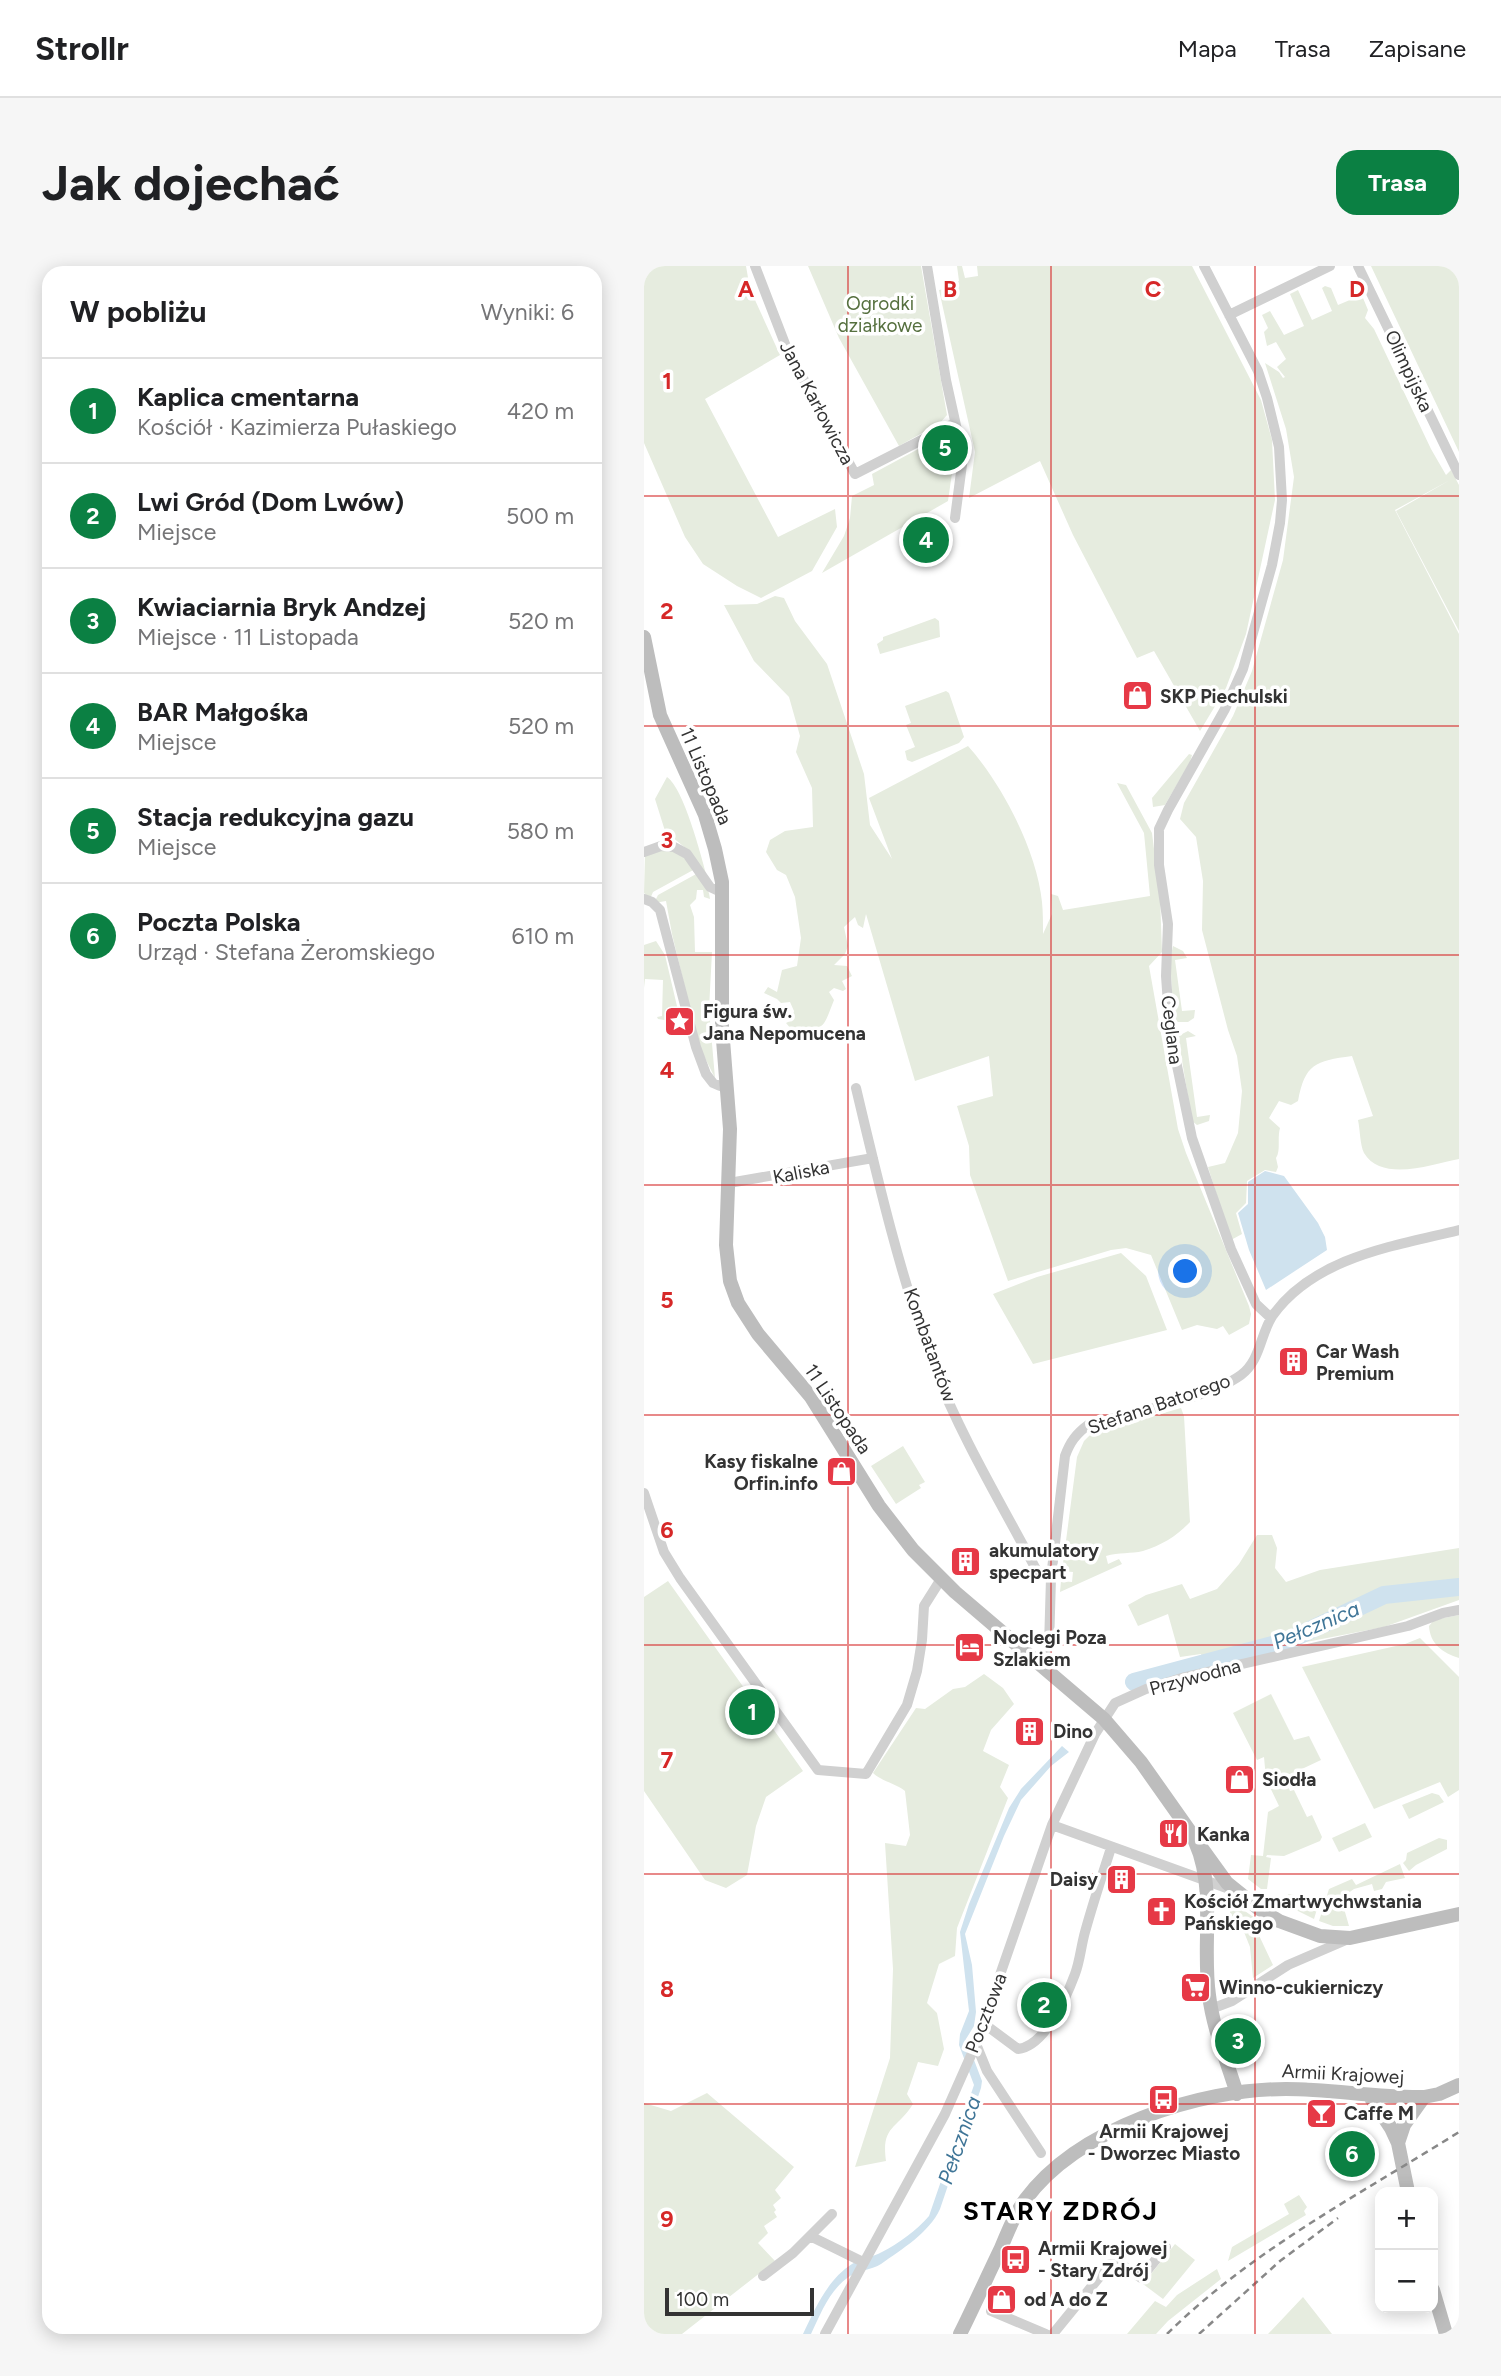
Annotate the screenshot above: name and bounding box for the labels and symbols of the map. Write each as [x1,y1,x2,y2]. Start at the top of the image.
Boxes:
text: A [738,275,755,303]
text: B [943,275,957,303]
text: C [1145,275,1162,303]
text: D [1349,275,1365,303]
park label: Ogrodki działkowe [838,292,922,337]
street label: Olimpijska [1380,326,1438,416]
street label: Jana Karłowicza [775,337,859,469]
text: 1 [662,367,672,395]
pin: 5 [922,422,968,474]
pin: 4 [903,514,949,566]
text: 2 [660,597,674,625]
shop icon: SKP Piechulski [1120,679,1154,713]
place label: SKP Piechulski [1160,685,1288,708]
street label: 11 Listopada [675,724,737,828]
text: 3 [661,826,673,854]
street label: Ceglana [1156,994,1188,1066]
place label: Figura św. Jana Nepomucena [703,1000,866,1045]
place icon: Figura św. Jana Nepomucena [663,1005,697,1039]
text: 4 [660,1056,674,1084]
street label: Kaliska [771,1155,831,1189]
your location [1168,1254,1202,1288]
street label: Kombatantów [899,1285,961,1405]
text: 5 [660,1286,674,1314]
place label: Car Wash Premium [1316,1340,1399,1385]
building icon: Car Wash Premium [1276,1345,1310,1379]
street label: 11 Listopada [800,1360,876,1458]
street label: Stefana Batorego [1085,1369,1233,1439]
place label: Kasy fiskalne Orfin.info [704,1450,818,1495]
shop icon: Kasy fiskalne Orfin.info [824,1455,858,1489]
text: 6 [660,1516,674,1544]
place label: akumulatory specpart [989,1539,1099,1584]
building icon: akumulatory specpart [949,1544,983,1578]
water label: Pełcznica [1269,1596,1363,1654]
place label: Noclegi Poza Szlakiem [993,1626,1107,1671]
hotel icon: Noclegi Poza Szlakiem [953,1631,987,1665]
street label: Przywodna [1147,1654,1243,1700]
pin: 1 [729,1686,775,1738]
building icon: Dino [1013,1714,1047,1748]
place label: Dino [1053,1720,1093,1743]
text: 7 [661,1746,674,1774]
shop icon: Siodła [1222,1762,1256,1796]
place label: Siodła [1262,1768,1316,1791]
restaurant icon: Kanka [1157,1817,1191,1851]
place label: Kanka [1197,1823,1250,1846]
building icon: Daisy [1104,1862,1138,1896]
place label: Daisy [1050,1868,1098,1891]
place label: Kościół Zmartwychwstania Pańskiego [1184,1890,1422,1935]
church icon: Kościół Zmartwychwstania Pańskiego [1144,1895,1178,1929]
street label: Pocztowa [960,1970,1012,2056]
supermarket icon: Winno-cukierniczy [1179,1970,1213,2004]
text: 8 [660,1975,674,2003]
place label: Winno-cukierniczy [1219,1976,1383,1999]
pin: 2 [1021,1979,1067,2031]
pin: 3 [1215,2015,1261,2067]
street label: Armii Krajowej [1281,2059,1405,2089]
bus stop icon: Armii Krajowej - Dworzec Miasto [1147,2083,1181,2117]
water label: Pełcznica [932,2093,986,2187]
bar icon: Caffe M [1304,2096,1338,2130]
place label: Caffe M [1344,2102,1414,2125]
place label: Armii Krajowej - Dworzec Miasto [1088,2120,1240,2165]
pin: 6 [1329,2128,1375,2180]
district label: STARY ZDRÓJ [963,2195,1159,2227]
text: 9 [660,2205,674,2233]
place label: Armii Krajowej - Stary Zdrój [1038,2237,1167,2282]
bus stop icon: Armii Krajowej - Stary Zdrój [998,2242,1032,2276]
shop icon: od A do Z [984,2282,1018,2316]
scale bar [665,2285,814,2317]
place label: od A do Z [1024,2288,1108,2311]

